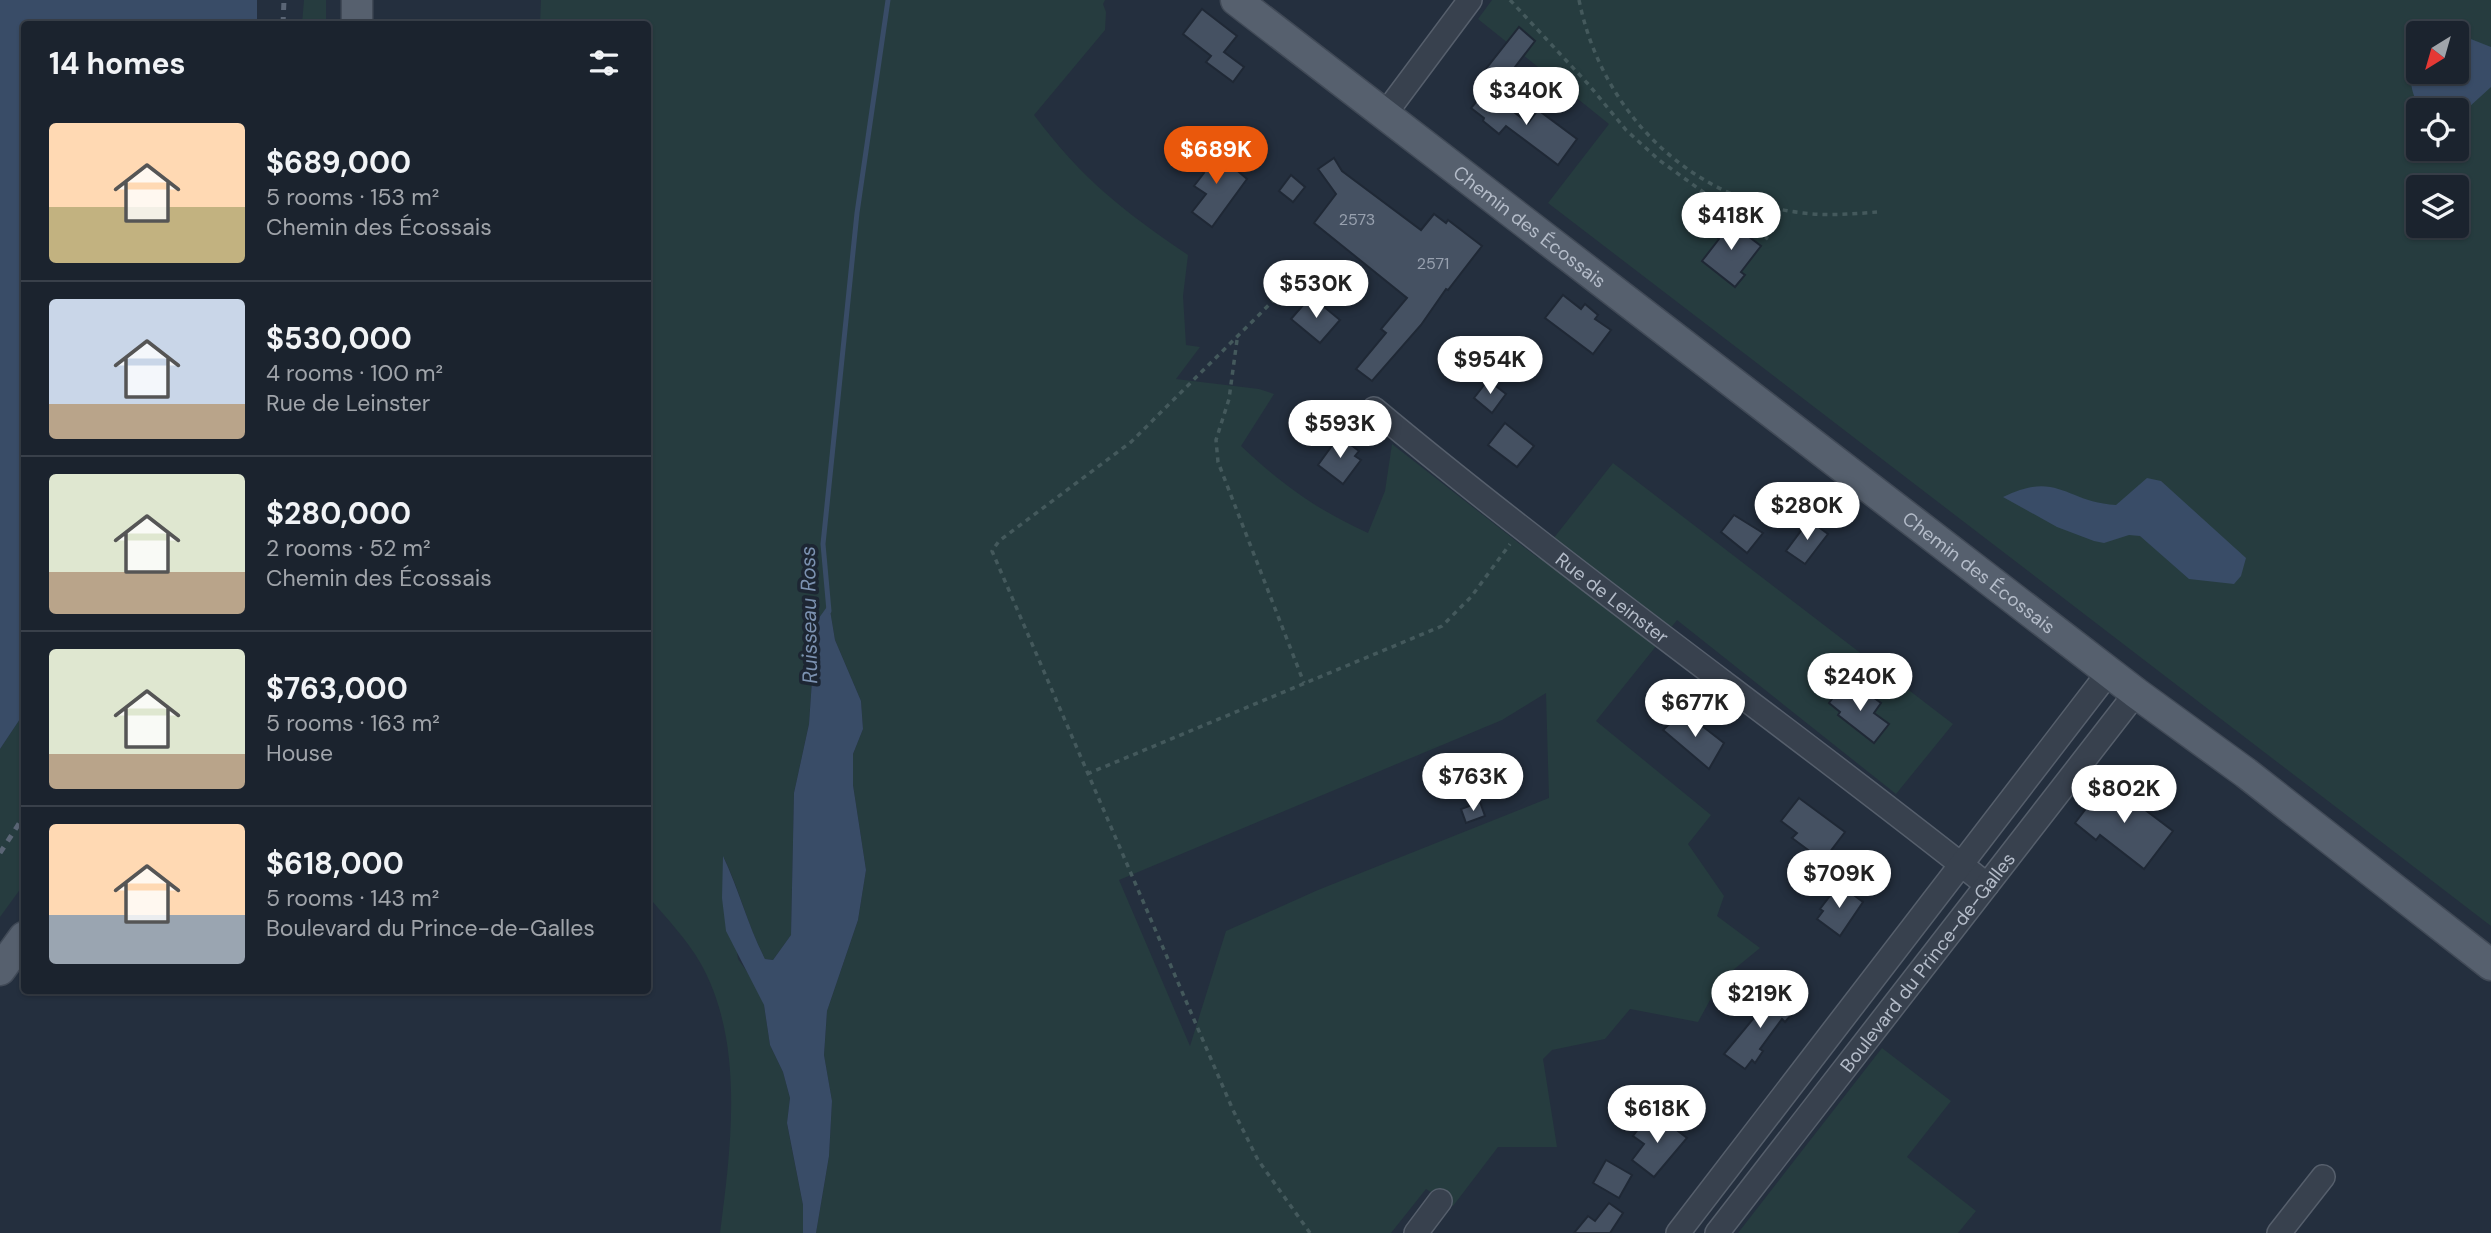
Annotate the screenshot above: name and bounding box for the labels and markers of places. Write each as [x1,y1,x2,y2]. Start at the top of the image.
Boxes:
pin: $340K [1477,68,1575,127]
pin: $689K [1167,127,1265,186]
pin: $418K [1682,192,1780,252]
pin: $530K [1267,260,1365,320]
pin: $954K [1441,336,1539,396]
pin: $593K [1291,400,1389,460]
pin: $280K [1758,482,1856,542]
pin: $240K [1811,654,1909,713]
pin: $677K [1646,680,1744,739]
pin: $763K [1424,754,1522,813]
pin: $802K [2075,766,2173,825]
pin: $709K [1790,850,1888,910]
pin: $219K [1711,970,1809,1030]
pin: $618K [1608,1086,1706,1145]

